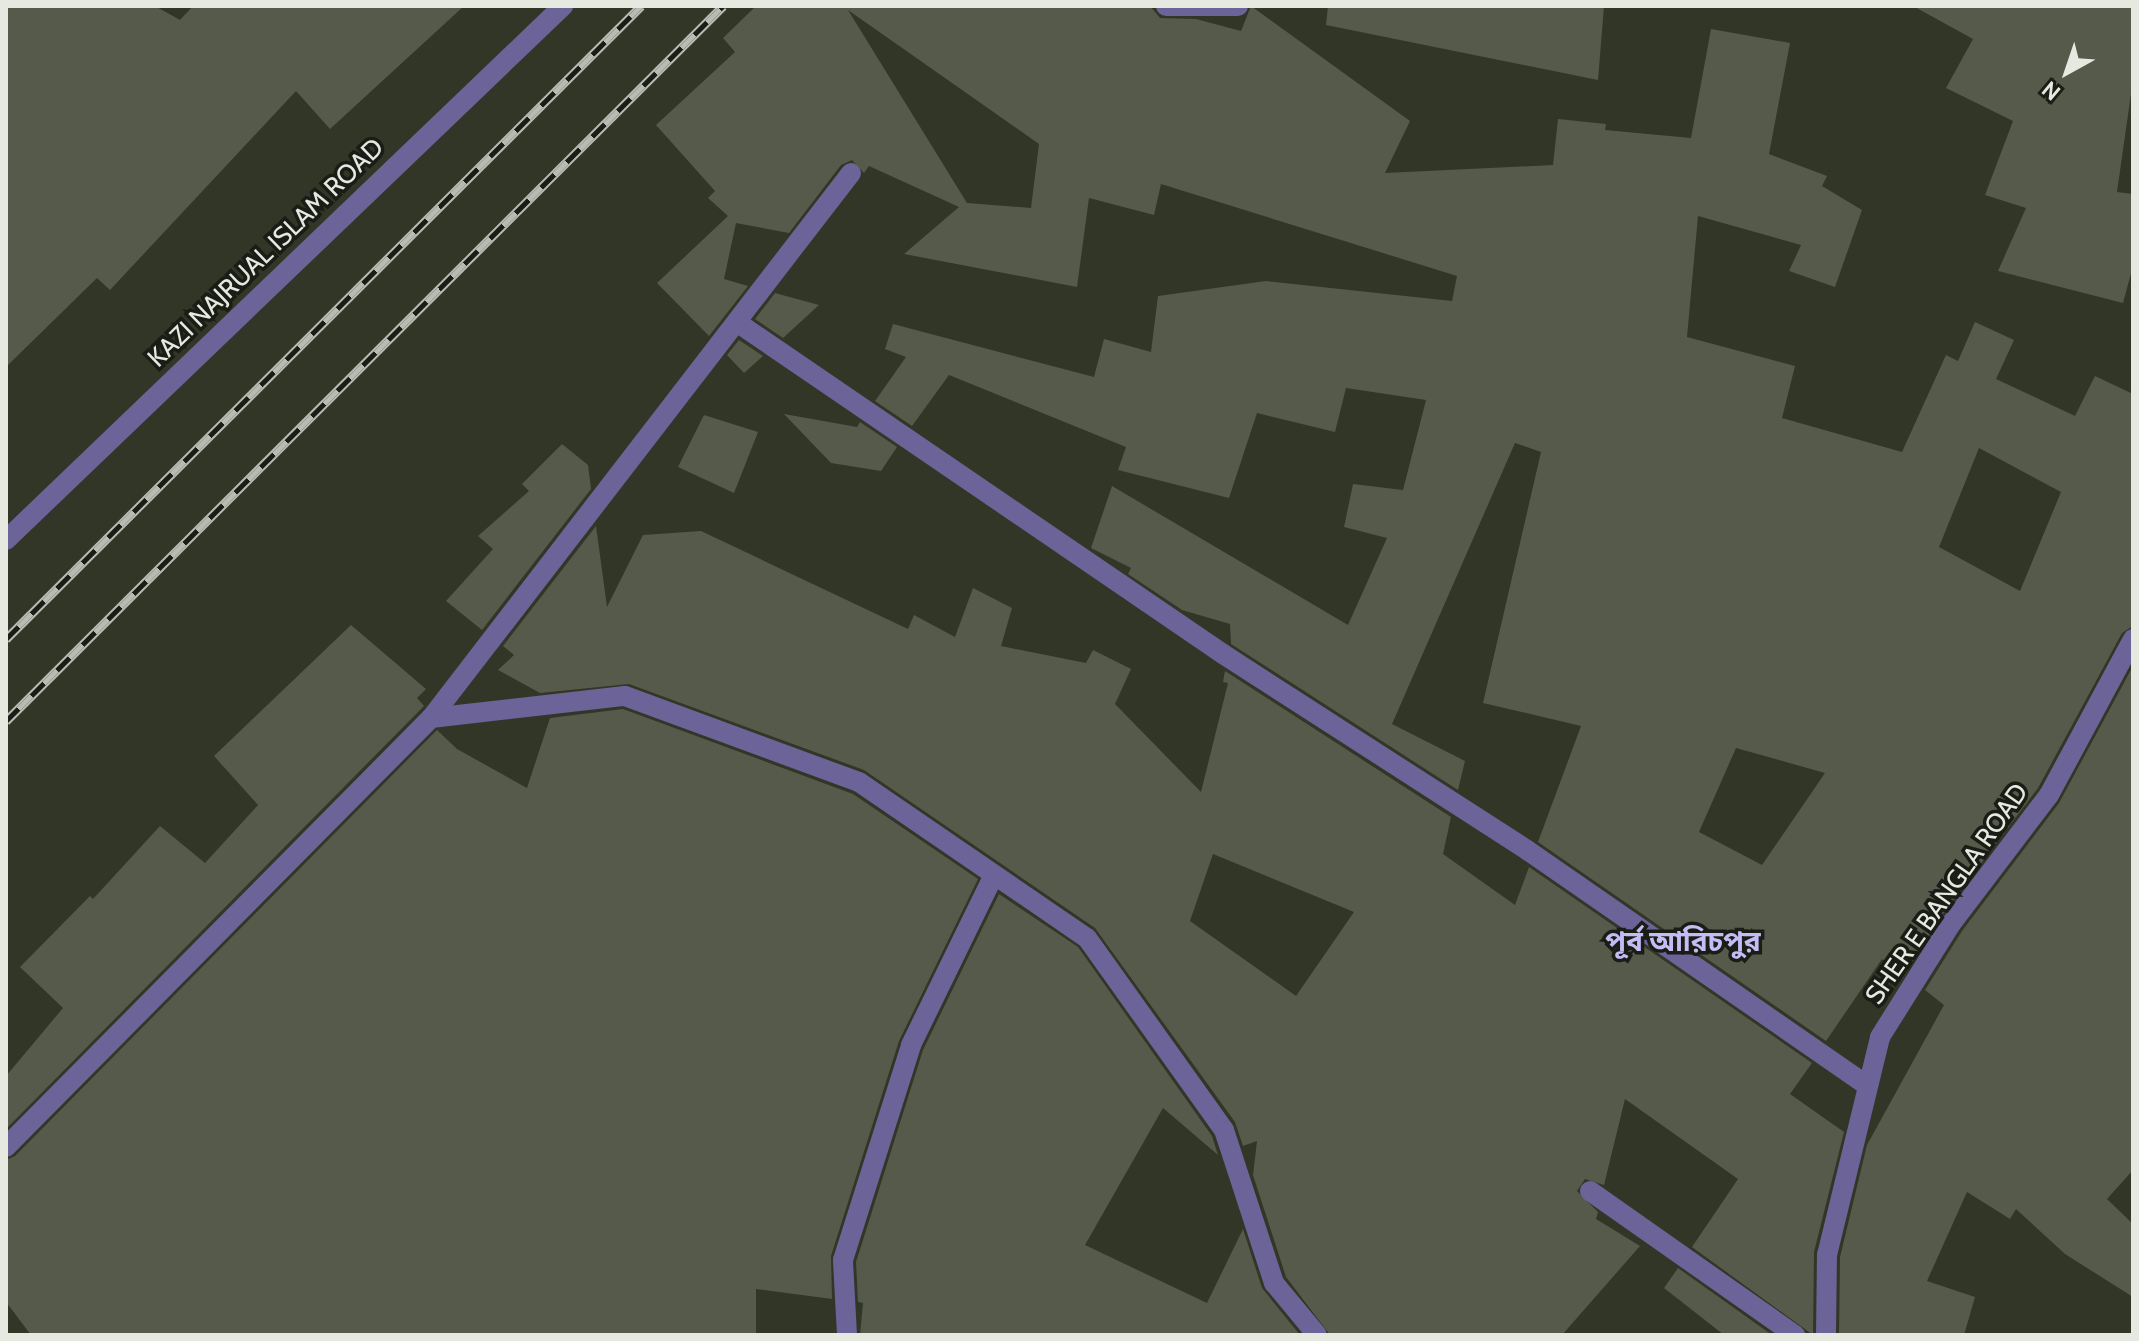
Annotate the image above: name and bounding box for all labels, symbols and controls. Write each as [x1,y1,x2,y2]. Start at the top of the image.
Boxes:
north arrow [2027,32,2107,112]
text: N [2037,75,2066,106]
street label: KAZI NAJRUAL ISLAM ROAD [142,132,390,374]
street label: SHER E BANGLA ROAD [1859,778,2035,1010]
district label: পূর্ব আরিচপুর [1605,924,1761,958]

